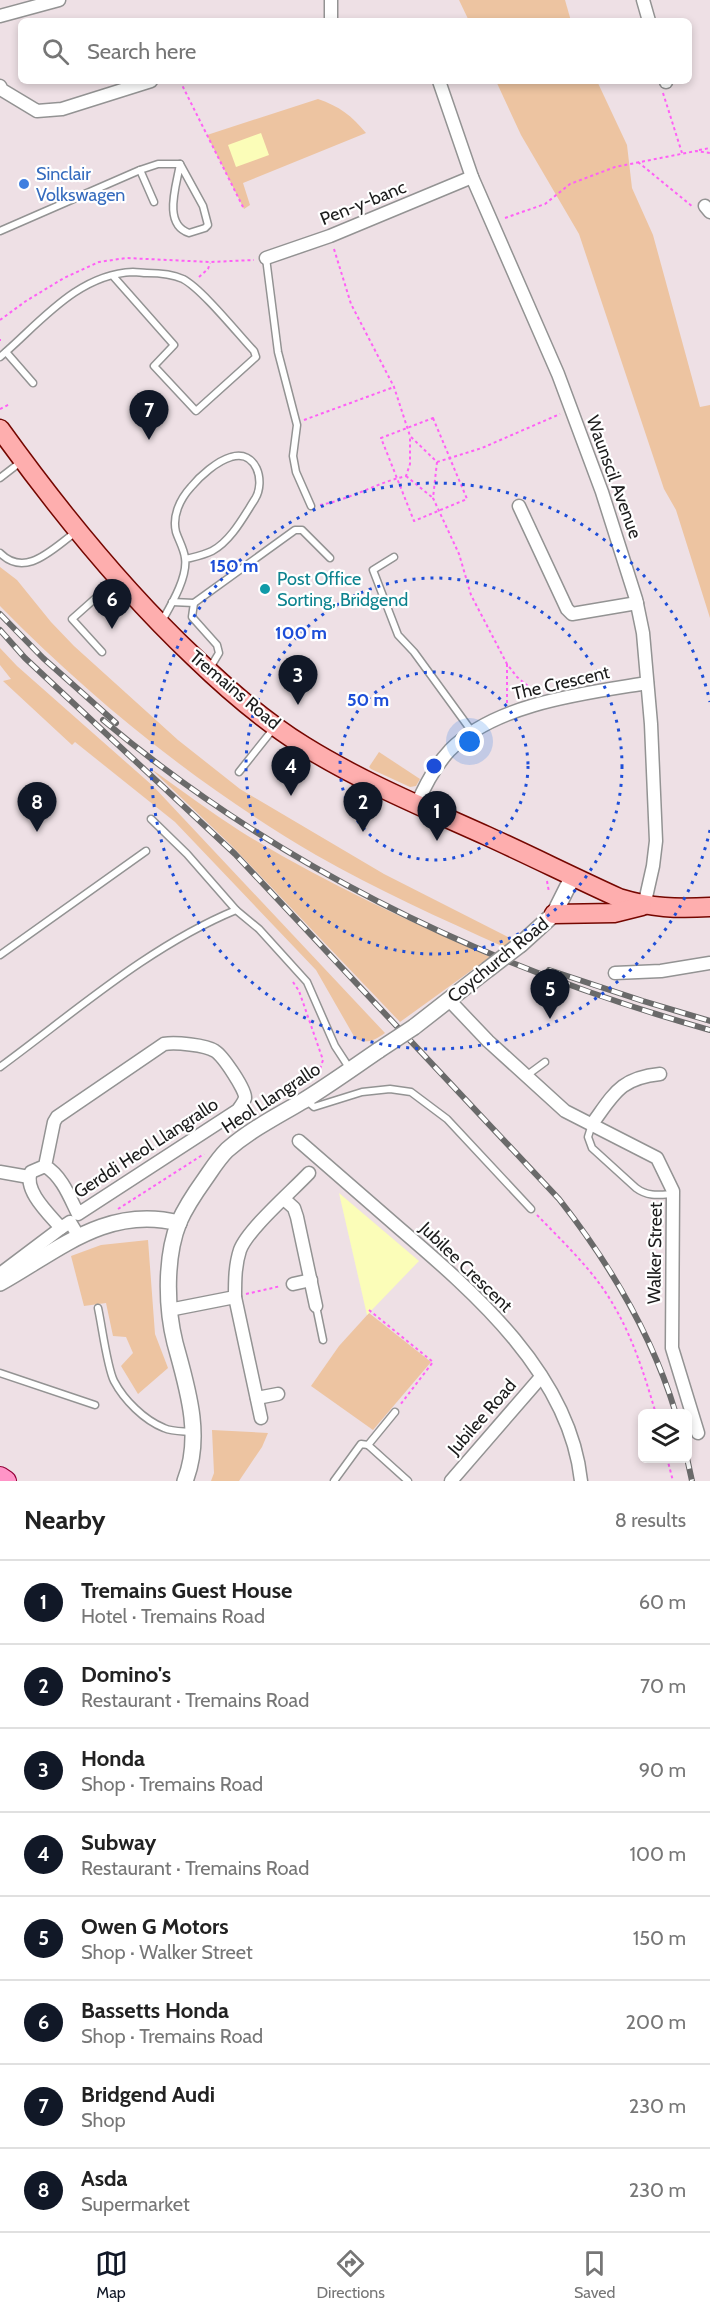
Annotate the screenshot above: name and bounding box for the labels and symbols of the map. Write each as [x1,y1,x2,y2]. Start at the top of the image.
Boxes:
place label: Sinclair Volkswagen [36,163,125,206]
street label: Pen-y-banc [317,176,409,230]
marker: Sinclair Volkswagen [17,177,31,191]
pin: 7 [130,390,168,440]
street label: Waunscil Avenue [582,413,646,541]
text: 150 m [210,555,258,577]
place label: Post Office Sorting, Bridgend [277,568,408,611]
pin: 6 [92,580,132,629]
marker: Post Office Sorting, Bridgend [258,582,272,596]
text: 100 m [275,622,327,644]
street label: Tremains Road [185,646,285,734]
pin: 3 [278,656,318,705]
street label: The Crescent [510,661,612,705]
text: 50 m [347,689,389,711]
your location [455,727,484,756]
pin: 4 [272,746,310,796]
centre of rings [424,756,444,776]
pin: 8 [18,782,57,832]
pin: 2 [344,782,382,832]
pin: 1 [418,792,456,841]
street label: Coychurch Road [443,913,553,1007]
pin: 5 [530,970,570,1019]
street label: Heol Llangrallo [217,1058,325,1138]
street label: Gerddi Heol Llangrallo [70,1093,222,1203]
street label: Walker Street [643,1202,667,1304]
street label: Jubilee Crescent [414,1217,517,1317]
street label: Jubilee Road [442,1375,521,1460]

